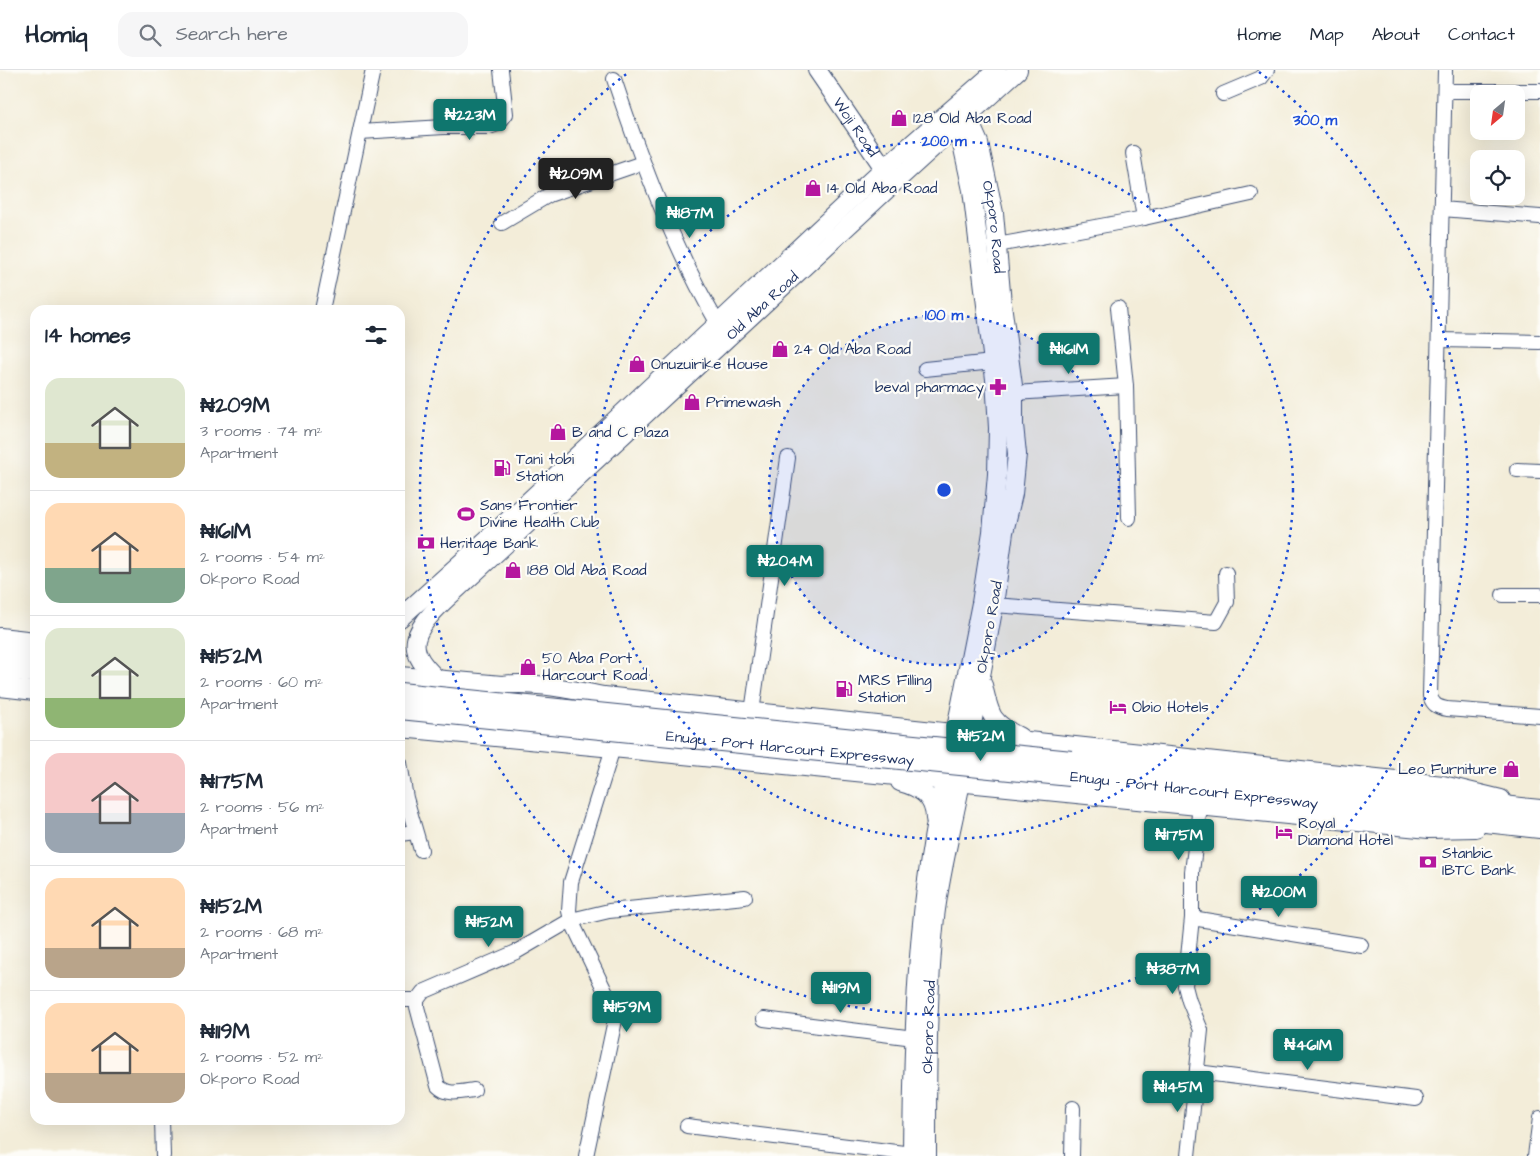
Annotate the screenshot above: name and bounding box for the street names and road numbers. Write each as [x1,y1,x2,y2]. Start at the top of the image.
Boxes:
street label: Woji Road [828,93,883,162]
street label: Okporo Road [976,179,1009,274]
street label: Old Aba Road [722,267,804,345]
street label: Okporo Road [971,579,1008,675]
street label: Enugu - Port Harcourt Expressway [665,726,915,772]
street label: Enugu - Port Harcourt Expressway [1069,766,1319,815]
street label: Okporo Road [917,980,941,1074]

